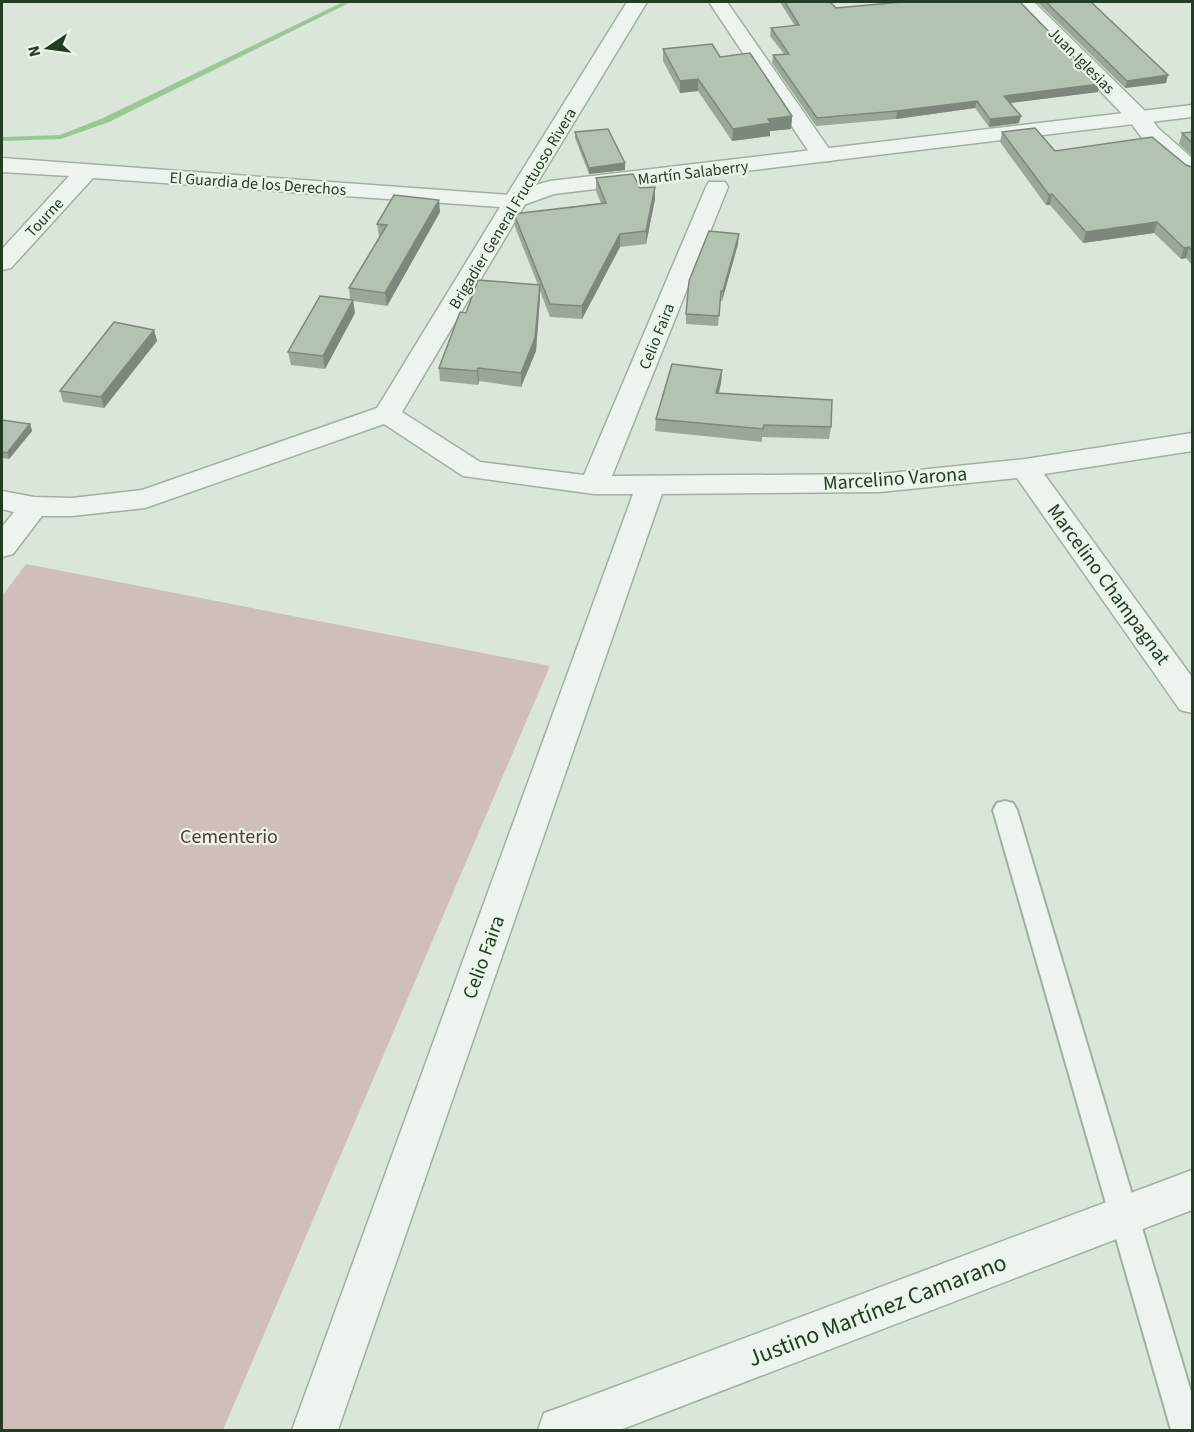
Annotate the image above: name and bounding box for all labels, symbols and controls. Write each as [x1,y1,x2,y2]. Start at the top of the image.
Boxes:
north arrow [18,18,78,78]
street label: Juan Iglesias [1043,22,1120,99]
text: N [22,43,46,59]
street label: Brigadier General Fructuoso Rivera [444,104,582,313]
street label: Martín Salaberry [637,155,750,191]
street label: El Guardia de los Derechos [169,167,347,201]
street label: Tourne [21,193,69,242]
street label: Celio Faira [634,300,680,373]
street label: Marcelino Varona [822,460,968,498]
street label: Marcelino Champagnat [1040,498,1176,671]
park label: Cementerio [180,823,278,851]
street label: Celio Faira [456,912,512,1003]
street label: Justino Martínez Camarano [743,1245,1012,1376]

